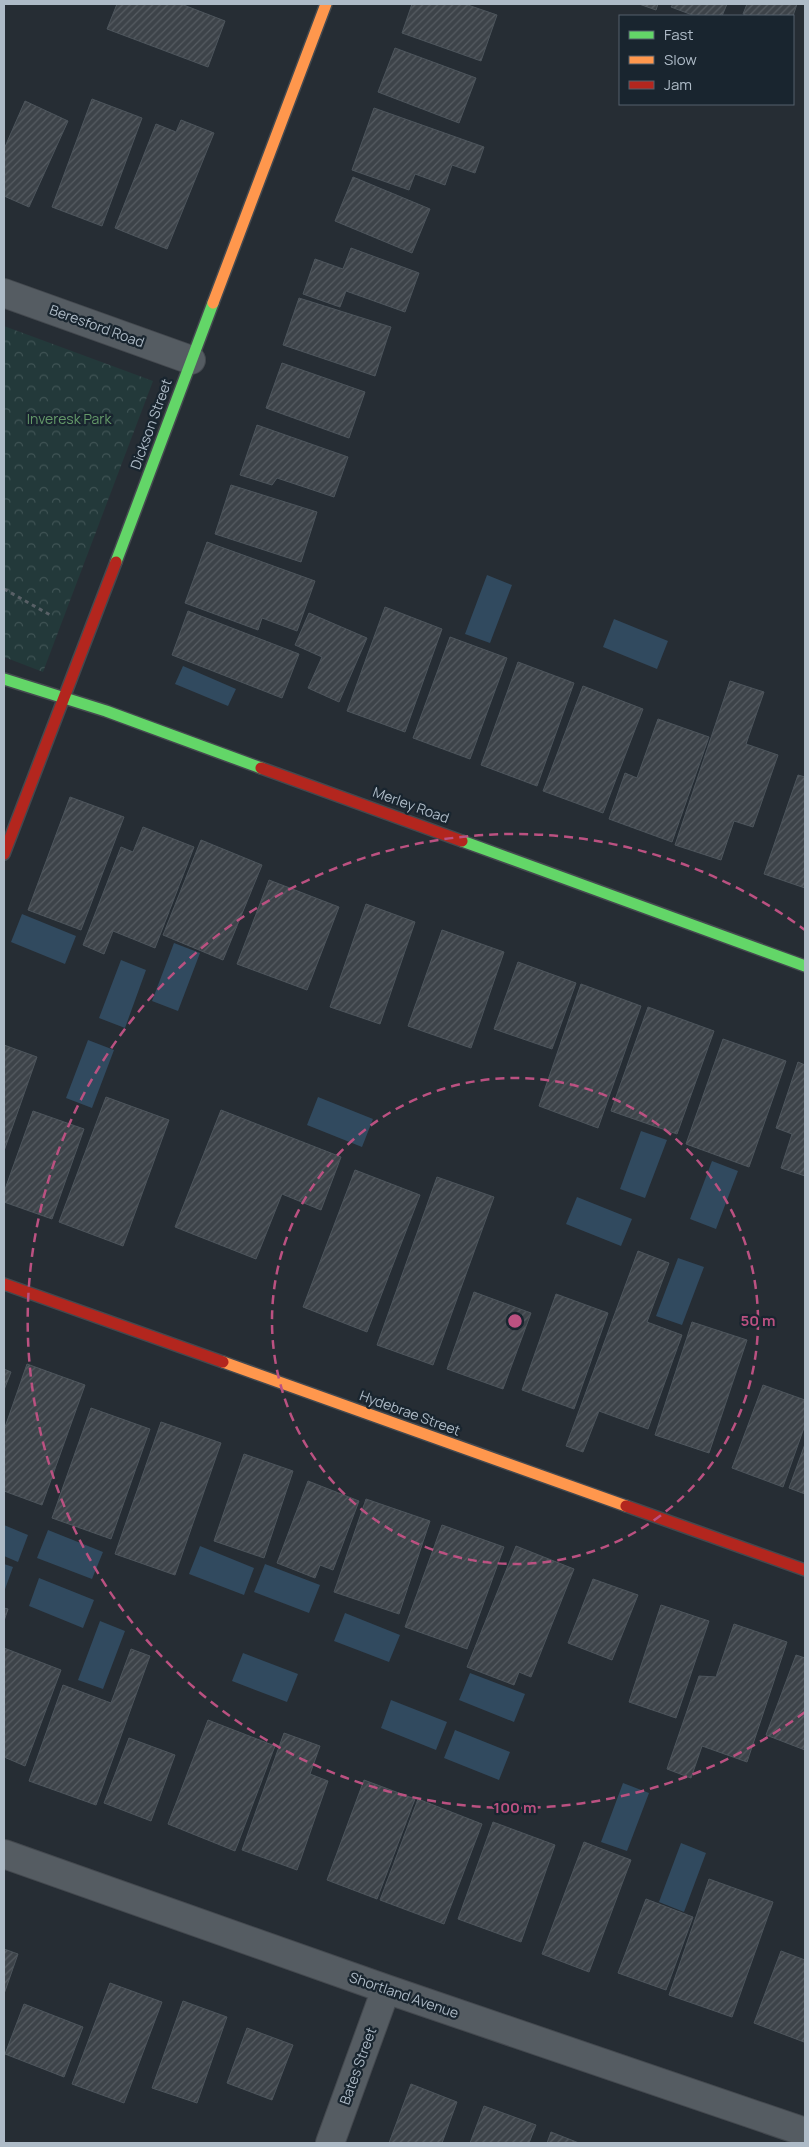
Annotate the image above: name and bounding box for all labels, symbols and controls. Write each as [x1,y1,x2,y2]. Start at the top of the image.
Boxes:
legend [619,15,794,105]
text: Fast [664,24,693,45]
text: Slow [664,49,697,70]
text: Jam [664,74,692,95]
street label: Beresford Road [47,300,147,351]
street label: Dickson Street [125,376,176,472]
park label: Inveresk Park [27,409,112,428]
street label: Merley Road [370,782,452,827]
text: 50 m [740,1310,776,1331]
centre of rings [506,1312,524,1330]
street label: Hydebrae Street [357,1385,464,1440]
text: 100 m [494,1797,536,1818]
street label: Shortland Avenue [347,1967,461,2022]
street label: Bates Street [335,2024,380,2107]

